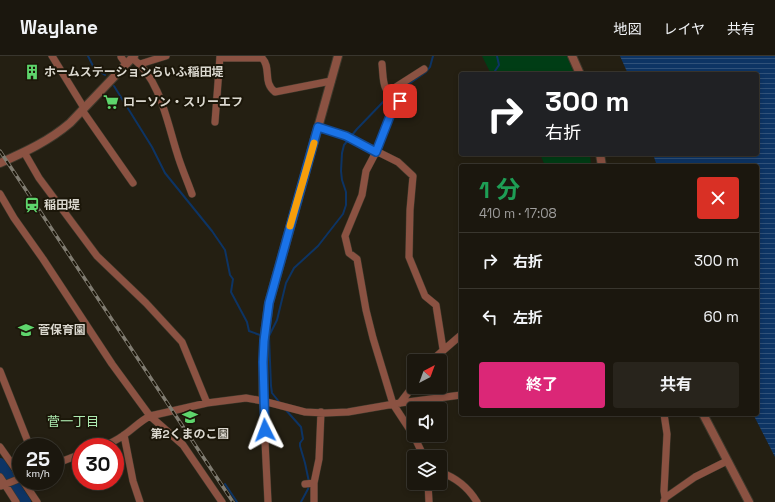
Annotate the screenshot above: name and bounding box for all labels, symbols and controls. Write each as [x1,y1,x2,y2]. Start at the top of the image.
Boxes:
text: Waylane [20,15,98,40]
text: 地図 [613,20,641,38]
text: レイヤ [663,20,705,38]
text: 共有 [727,20,755,38]
building icon: ホームステーションらいふ稲田堤 [23,63,41,81]
place label: ホームステーションらいふ稲田堤 [44,64,223,80]
text: 300 m [545,83,629,119]
pin [383,84,417,118]
icon: right [479,88,531,140]
icon: arrive [389,90,411,112]
supermarket icon: ローソン・スリーエフ [102,93,120,111]
place label: ローソン・スリーエフ [123,94,243,110]
text: 右折 [545,121,581,144]
text: 1 分 [479,174,520,205]
button: close [697,177,739,219]
station icon: 稲田堤 [23,196,41,214]
place label: 稲田堤 [44,197,80,213]
text: 410 m · 17:08 [479,205,557,222]
icon: right [479,250,501,272]
text: 300 m [694,251,739,270]
text: 右折 [513,252,543,271]
icon: left [479,306,501,328]
text: 60 m [703,307,739,326]
text: 左折 [513,308,543,327]
school or university icon: 菅保育園 [17,321,35,339]
place label: 菅保育園 [38,322,86,338]
north arrow [407,354,447,394]
map controls [407,354,447,490]
button: 終了 [479,362,605,408]
button: 共有 [613,362,739,408]
button: sound [407,402,447,442]
school or university icon: 第2くまのこ園 [181,408,199,426]
position arrow [244,409,286,451]
district label: 菅一丁目 [47,413,99,430]
place label: 第2くまのこ園 [150,426,230,442]
speed limit sign: 30 [72,438,124,490]
text: 25 [26,446,50,472]
button: layers [407,450,447,490]
text: km/h [26,467,50,480]

